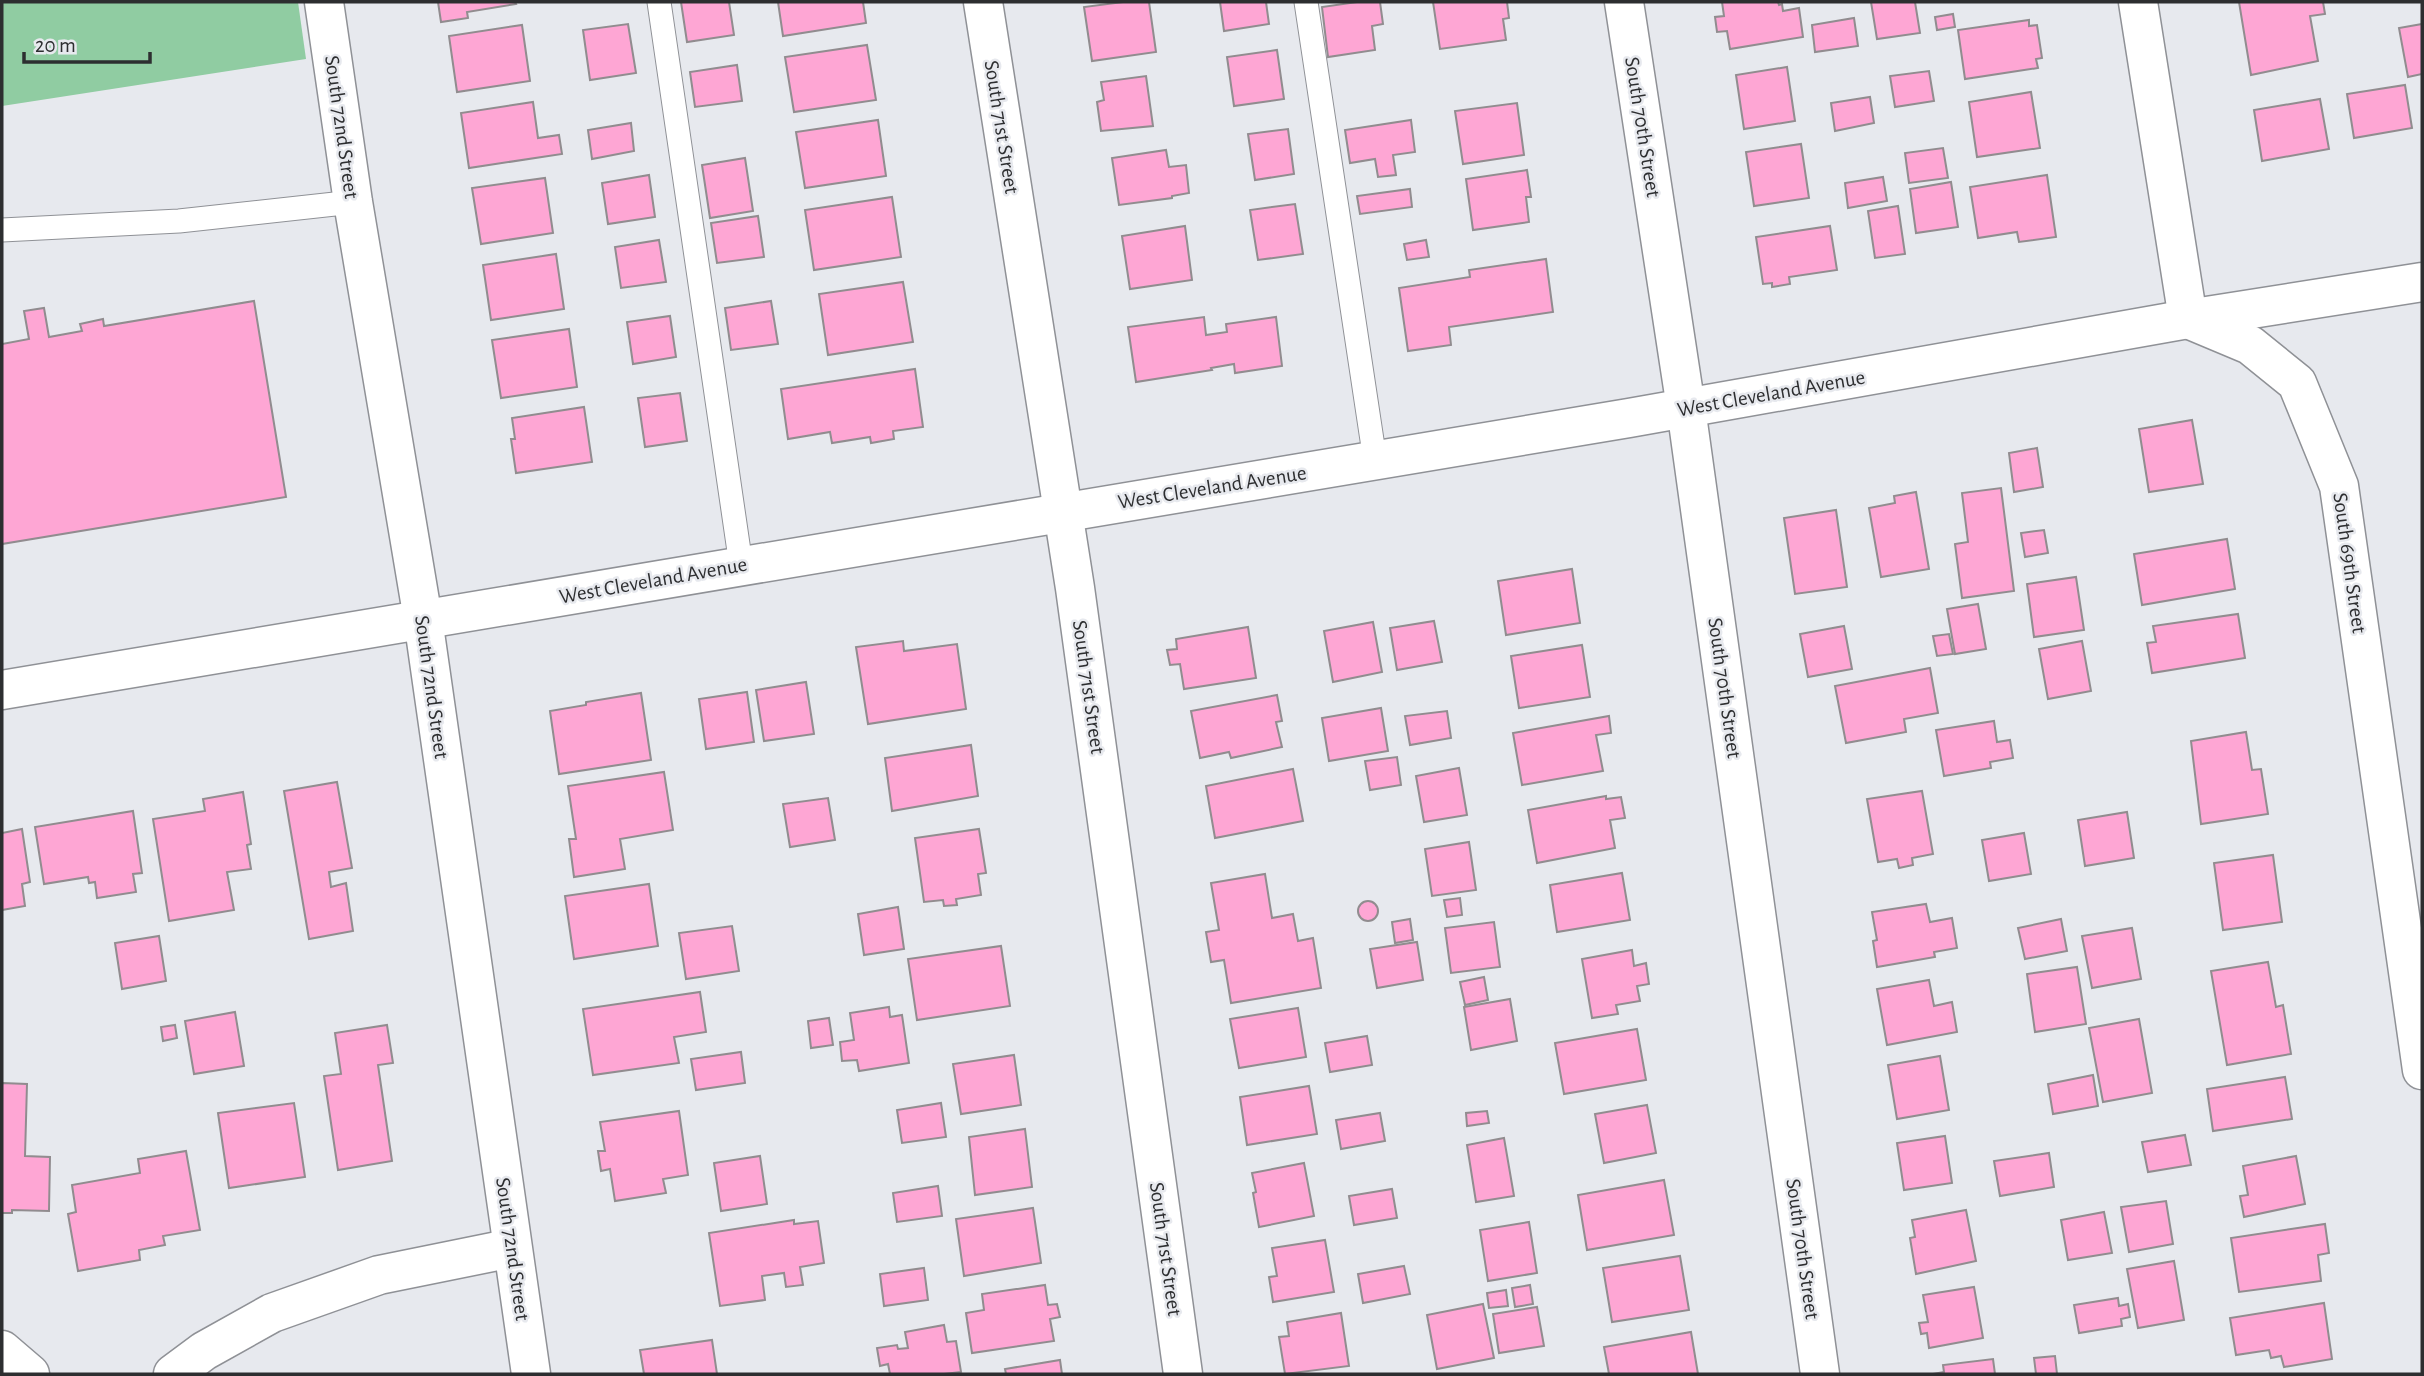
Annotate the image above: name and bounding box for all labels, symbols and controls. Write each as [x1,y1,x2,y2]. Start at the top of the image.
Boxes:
scale bar [24,21,150,65]
text: 20 m [35,35,76,56]
street label: South 72nd Street [321,54,362,200]
street label: South 70th Street [1621,55,1664,199]
street label: South 71st Street [981,59,1022,196]
street label: West Cleveland Avenue [1675,367,1867,420]
street label: West Cleveland Avenue [1116,462,1308,513]
street label: South 69th Street [2329,491,2370,635]
street label: West Cleveland Avenue [557,554,749,607]
street label: South 72nd Street [411,614,452,760]
street label: South 70th Street [1704,616,1745,760]
street label: South 71st Street [1069,619,1108,756]
street label: South 72nd Street [492,1176,533,1322]
street label: South 70th Street [1782,1177,1823,1321]
street label: South 71st Street [1146,1181,1185,1318]

